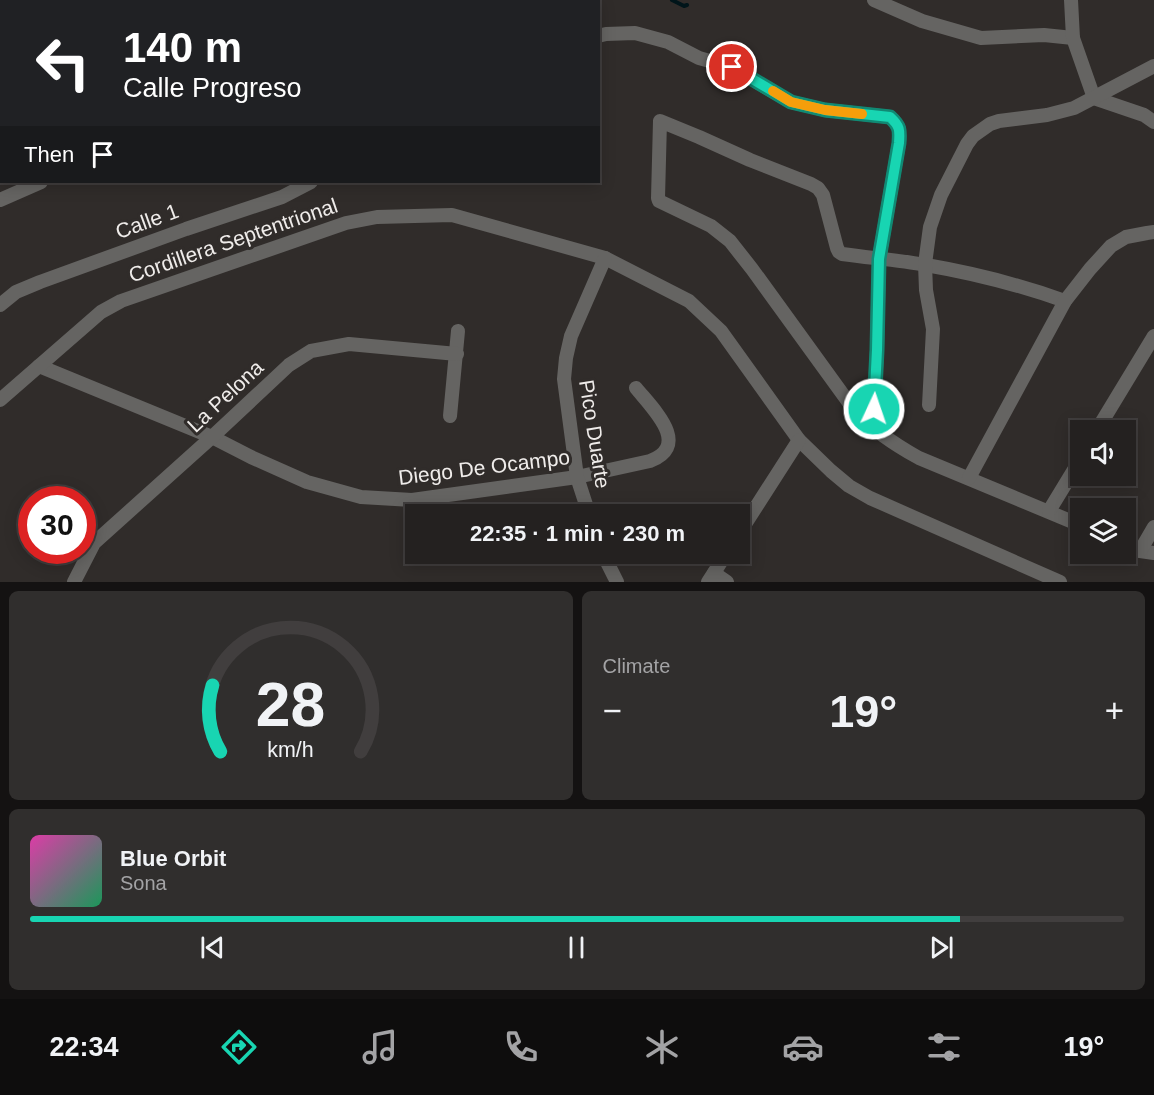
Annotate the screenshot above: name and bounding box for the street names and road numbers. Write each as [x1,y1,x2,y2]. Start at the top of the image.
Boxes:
street label: Cordillera Septentrional [126,193,340,287]
street label: Calle 1 [112,199,182,243]
street label: La Pelona [183,355,268,437]
street label: Pico Duarte [575,378,615,490]
street label: Diego De Ocampo [397,445,571,489]

